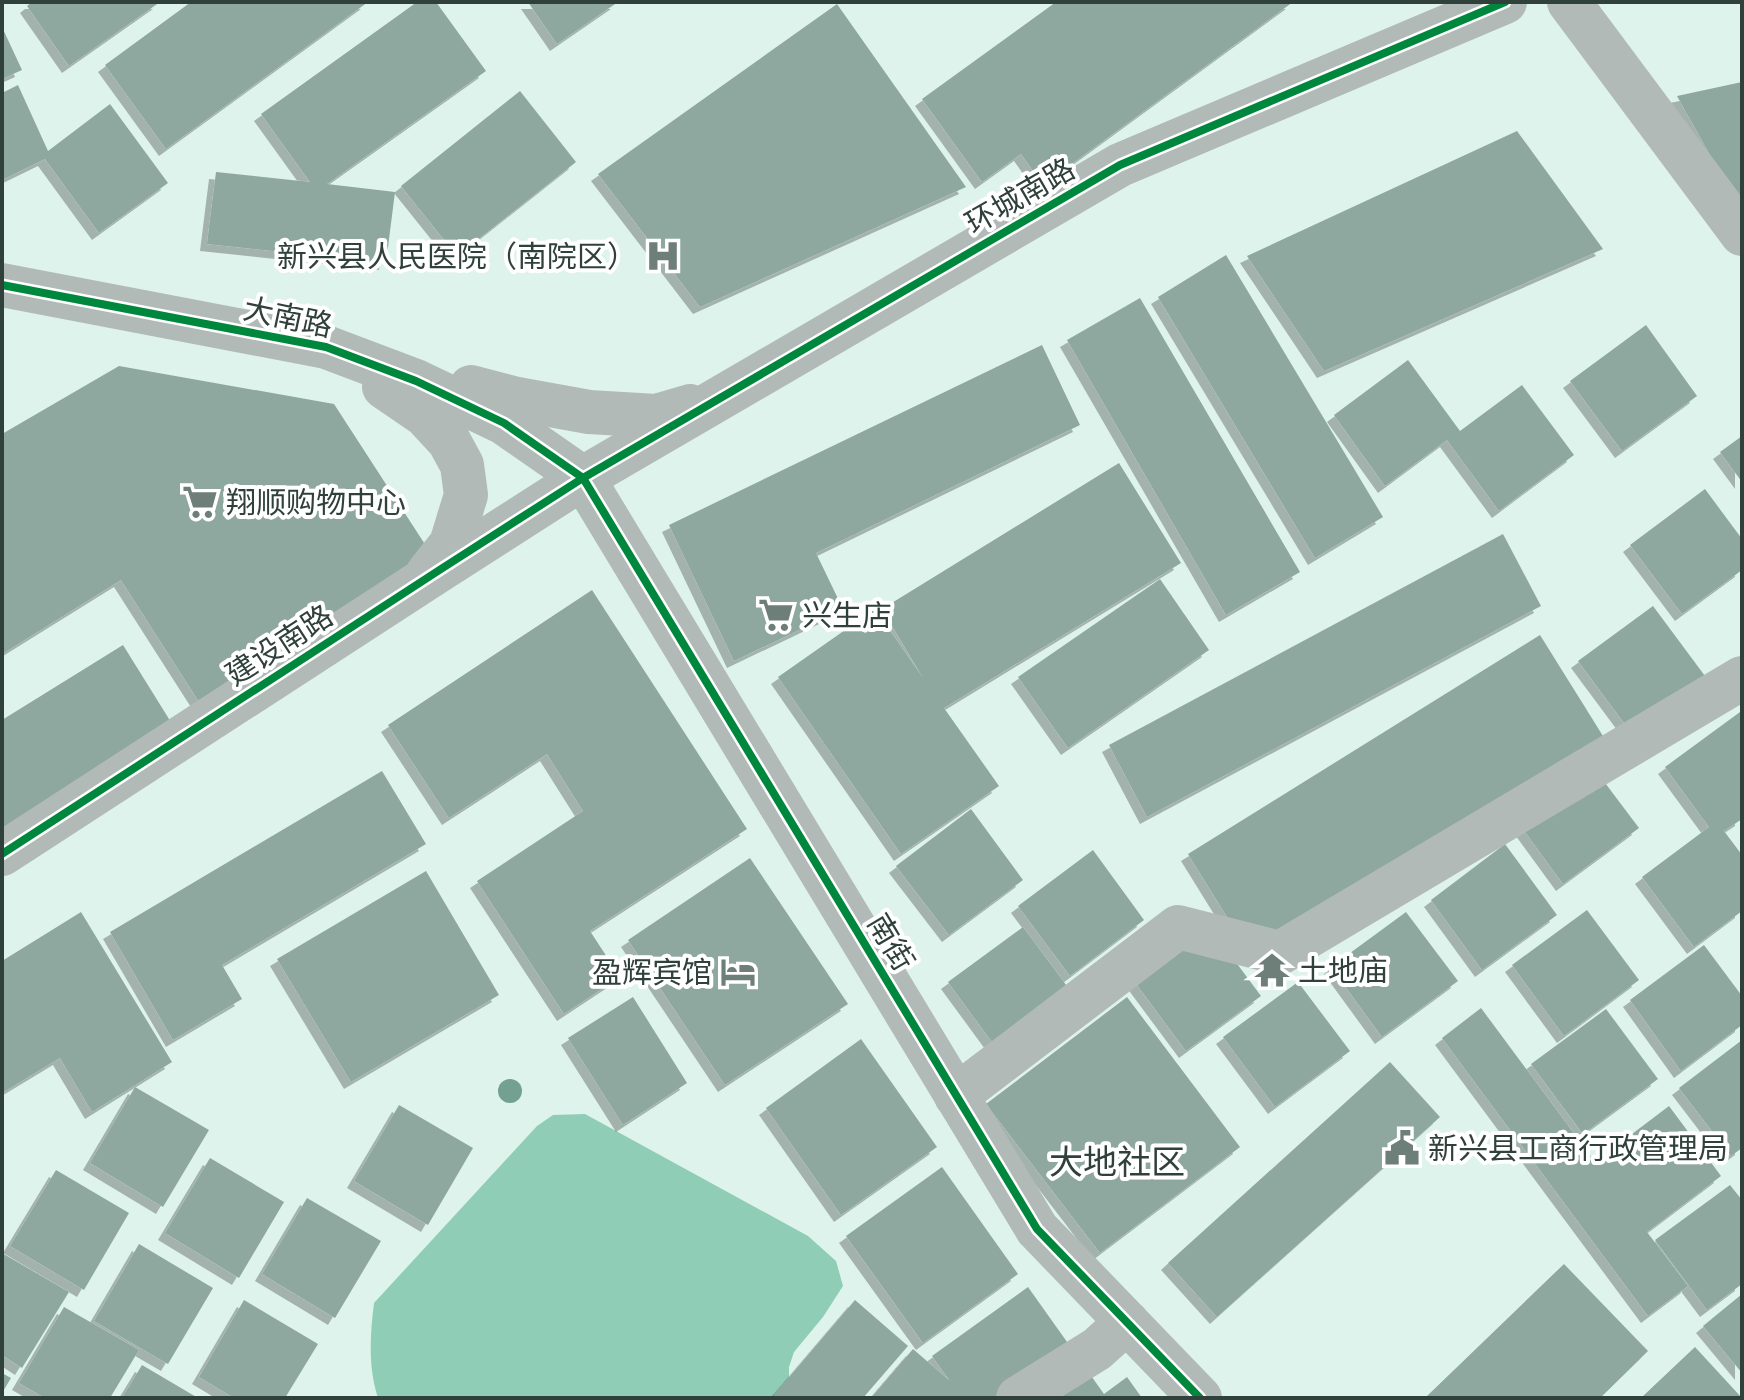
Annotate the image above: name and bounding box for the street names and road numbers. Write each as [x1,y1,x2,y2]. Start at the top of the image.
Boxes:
street label: 环城南路 [957,147,1083,245]
street label: 大南路 [240,287,336,347]
street label: 建设南路 [217,594,341,696]
street label: 南街 [857,905,925,979]

